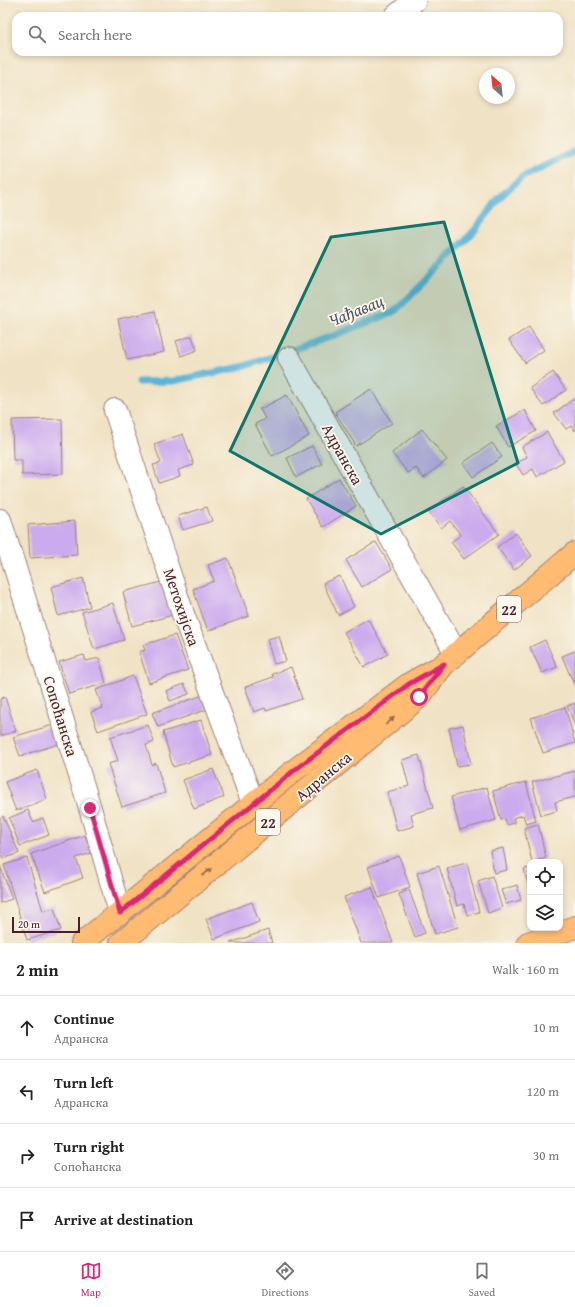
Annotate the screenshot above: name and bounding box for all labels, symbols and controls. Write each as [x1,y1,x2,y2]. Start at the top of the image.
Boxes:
search box [12,12,563,56]
icon: search [26,23,48,45]
text: Search here [58,24,132,45]
north arrow [479,68,515,104]
water label: Чађавац [325,287,388,332]
street label: Адранска [316,419,370,489]
street label: Метохијска [157,565,207,650]
road number: 22 [497,596,521,622]
street label: Сопоћанска [37,673,85,760]
route start [410,688,428,706]
one-way arrow [384,717,395,726]
street label: Адранска [290,745,357,807]
route end [81,799,99,817]
road number: 22 [256,809,280,835]
map controls [527,859,563,931]
button: locate [527,859,563,895]
one-way arrow [201,868,212,877]
button: layers [527,895,563,931]
scale bar [12,915,80,934]
text: 20 m [18,916,40,932]
text: 2 min [16,957,58,982]
text: Walk · 160 m [492,960,559,979]
text: Continue [54,1008,115,1029]
icon: ahead [16,1017,38,1039]
text: 10 m [533,1018,559,1037]
text: Адранска [54,1029,108,1048]
text: Turn left [54,1072,113,1093]
icon: left [16,1081,38,1103]
text: 120 m [527,1082,559,1101]
text: Адранска [54,1093,108,1112]
text: Turn right [54,1136,125,1157]
icon: right [16,1145,38,1167]
text: 30 m [533,1146,559,1165]
text: Сопоћанска [54,1157,121,1176]
icon: arrive [16,1209,38,1231]
text: Arrive at destination [54,1209,193,1230]
tab: Map [80,1260,102,1300]
tab: Directions [262,1260,309,1300]
tab: Saved [468,1260,495,1300]

